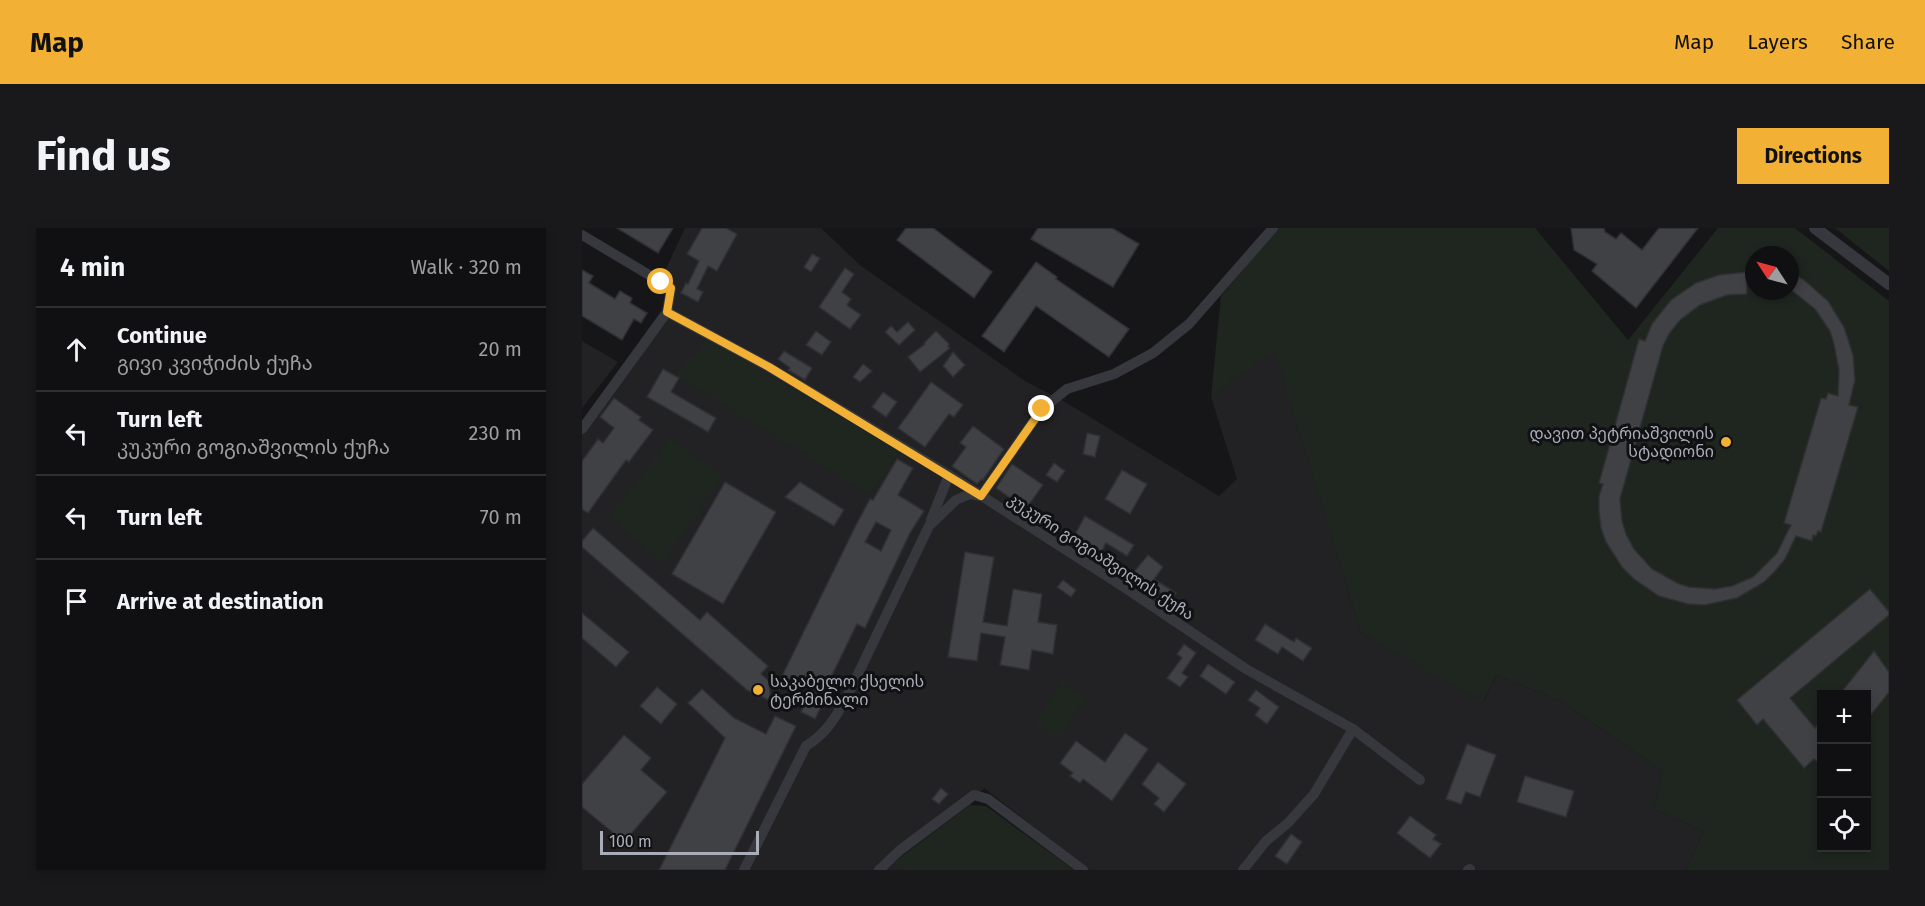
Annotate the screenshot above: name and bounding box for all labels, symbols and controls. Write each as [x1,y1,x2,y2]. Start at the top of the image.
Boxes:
text: Map [30,26,84,59]
text: Map [1674,29,1714,55]
text: Layers [1747,29,1808,55]
text: Share [1841,29,1895,55]
button: Directions [1737,128,1889,184]
text: Find us [36,131,171,181]
north arrow [1745,246,1799,300]
text: 4 min [60,252,125,283]
text: Walk · 320 m [411,255,522,279]
route start [647,268,673,294]
text: Continue [117,322,207,349]
icon: ahead [60,333,93,366]
text: 20 m [479,337,522,361]
text: გივი კვიჭიძის ქუჩა [117,351,313,375]
route end [1028,395,1054,421]
text: Turn left [117,406,202,433]
icon: left [60,417,93,450]
text: 230 m [469,421,522,445]
place label: დავით პეტრიაშვილის სტადიონი [1529,424,1714,462]
text: კუკური გოგიაშვილის ქუჩა [117,435,390,459]
marker: დავით პეტრიაშვილის სტადიონი [1719,435,1733,449]
street label: კუკური გოგიაშვილის ქუჩა [1003,489,1197,625]
icon: left [60,501,93,534]
text: Turn left [117,504,202,531]
text: 70 m [480,505,522,529]
icon: arrive [60,585,93,618]
text: Arrive at destination [117,588,324,615]
place label: საკაბელო ქსელის ტერმინალი [770,672,924,710]
marker: საკაბელო ქსელის ტერმინალი [751,683,765,697]
map controls [1817,690,1871,852]
button: + [1817,690,1871,744]
button: − [1817,744,1871,798]
button: locate [1817,798,1871,852]
scale bar [600,828,759,856]
text: 100 m [609,832,652,851]

